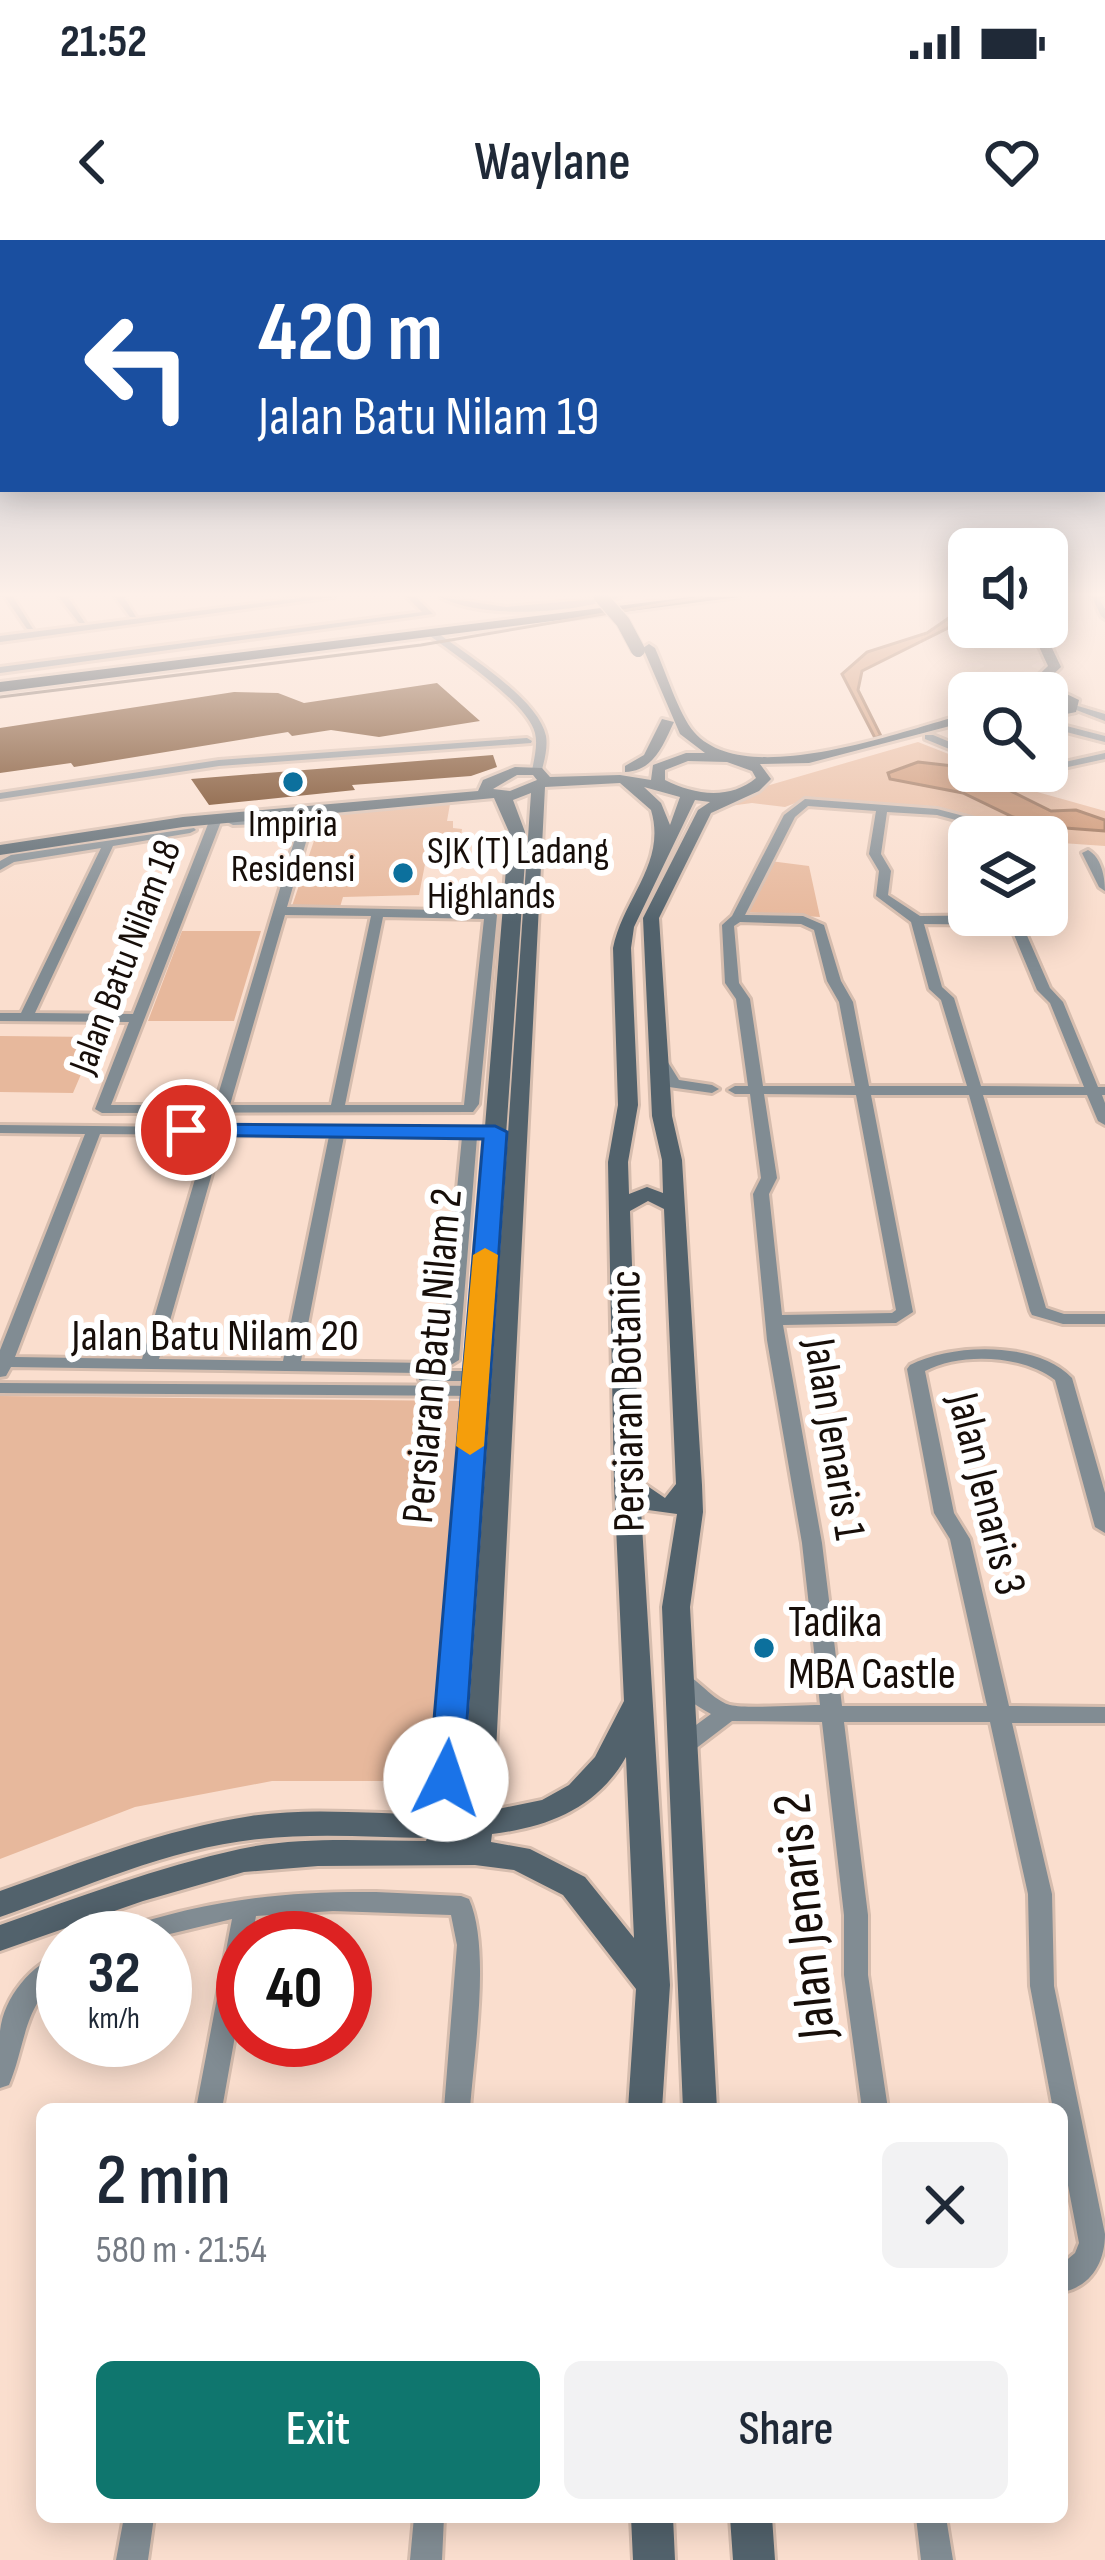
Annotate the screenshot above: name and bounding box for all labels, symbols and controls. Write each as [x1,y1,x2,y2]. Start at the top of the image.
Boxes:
text: 21:52 [60,15,147,70]
icon: back [60,129,126,195]
icon: heart [979,129,1045,195]
text: Waylane [474,130,631,195]
text: 420 m [258,283,443,384]
icon: left [60,288,216,444]
text: Jalan Batu Nilam 19 [258,385,600,450]
map controls [948,528,1068,936]
button: sound [948,528,1068,648]
button: search [948,672,1068,792]
marker: Impiria Residensi [280,769,306,795]
place label: Impiria Residensi [231,801,355,893]
button: layers [948,816,1068,936]
place label: SJK (T) Ladang Highlands [427,828,609,920]
street label: Jalan Batu Nilam 18 [60,834,192,1081]
marker: SJK (T) Ladang Highlands [390,860,416,886]
pin [135,1079,237,1181]
icon: arrive [153,1097,219,1163]
street label: Persiaran Batu Nilam 2 [391,1186,475,1526]
street label: Persiaran Botanic [598,1269,658,1533]
street label: Jalan Batu Nilam 20 [70,1309,359,1364]
street label: Jalan Jenaris 1 [791,1334,877,1544]
street label: Jalan Jenaris 3 [934,1386,1038,1601]
place label: Tadika MBA Castle [788,1595,956,1702]
marker: Tadika MBA Castle [751,1635,777,1661]
position arrow [383,1716,509,1842]
street label: Jalan Jenaris 2 [760,1790,850,2043]
speed limit sign: 40 [216,1911,372,2067]
text: 32 [87,1938,141,2010]
text: km/h [88,2001,140,2037]
text: 2 min [96,2138,231,2225]
button: close [882,2142,1008,2268]
text: 580 m · 21:54 [96,2227,267,2274]
button: Exit [96,2361,540,2499]
button: Share [564,2361,1008,2499]

